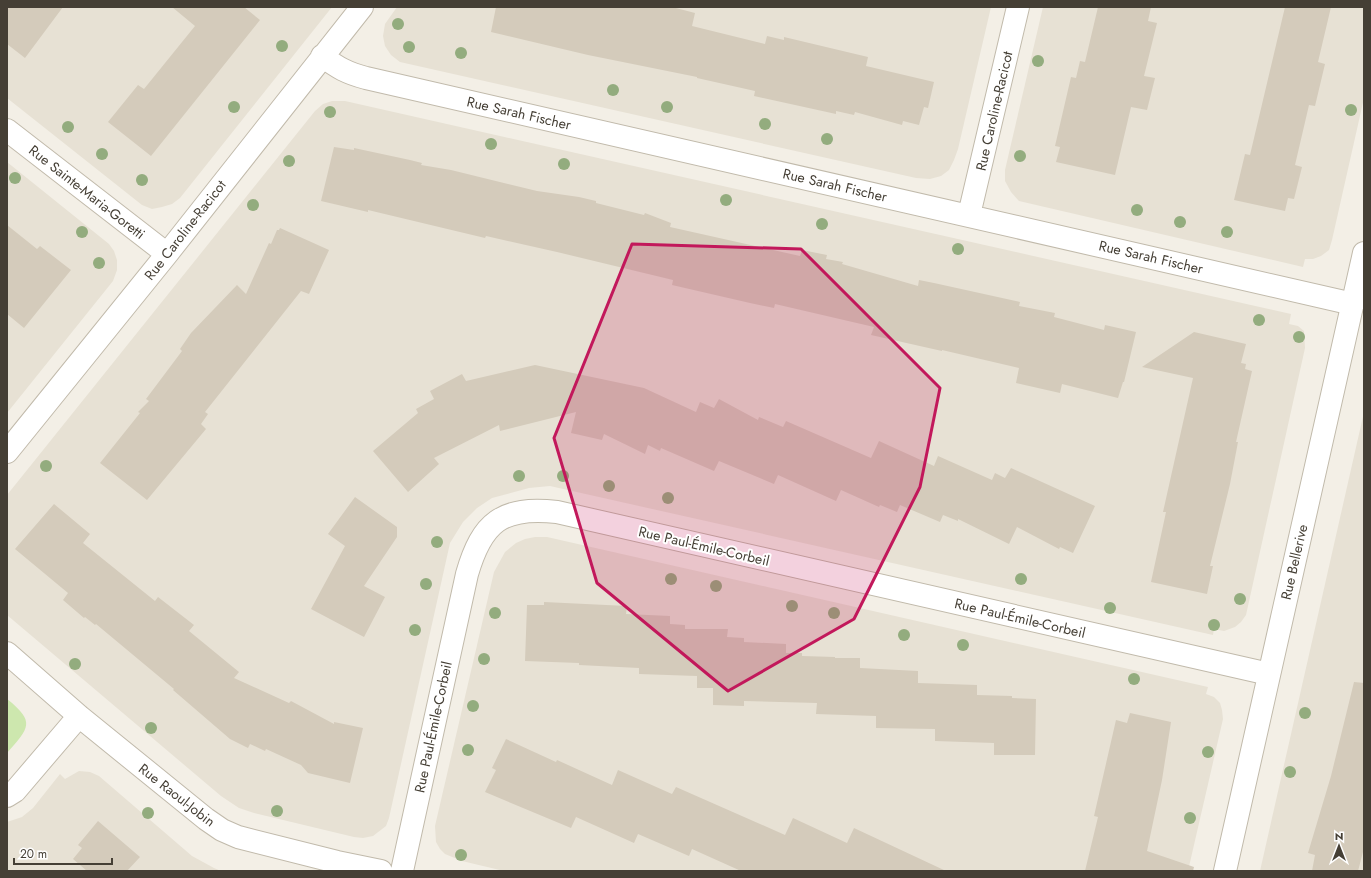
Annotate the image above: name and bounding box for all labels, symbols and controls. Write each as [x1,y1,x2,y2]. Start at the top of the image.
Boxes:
street label: Rue Caroline-Racicot [971,49,1018,173]
street label: Rue Sarah Fischer [465,91,573,135]
street label: Rue Sainte-Maria-Goretti [25,140,149,244]
street label: Rue Sarah Fischer [781,163,889,207]
street label: Rue Caroline-Racicot [140,175,231,284]
street label: Rue Sarah Fischer [1097,235,1205,279]
street label: Rue Paul-Émile-Corbeil [637,521,771,571]
street label: Rue Bellerive [1276,522,1312,602]
street label: Rue Paul-Émile-Corbeil [953,593,1087,643]
street label: Rue Paul-Émile-Corbeil [409,659,457,795]
street label: Rue Raoul-Jobin [134,759,220,831]
north arrow [1319,826,1359,866]
text: N [1335,828,1343,844]
scale bar [14,840,112,866]
text: 20 m [20,845,47,863]

